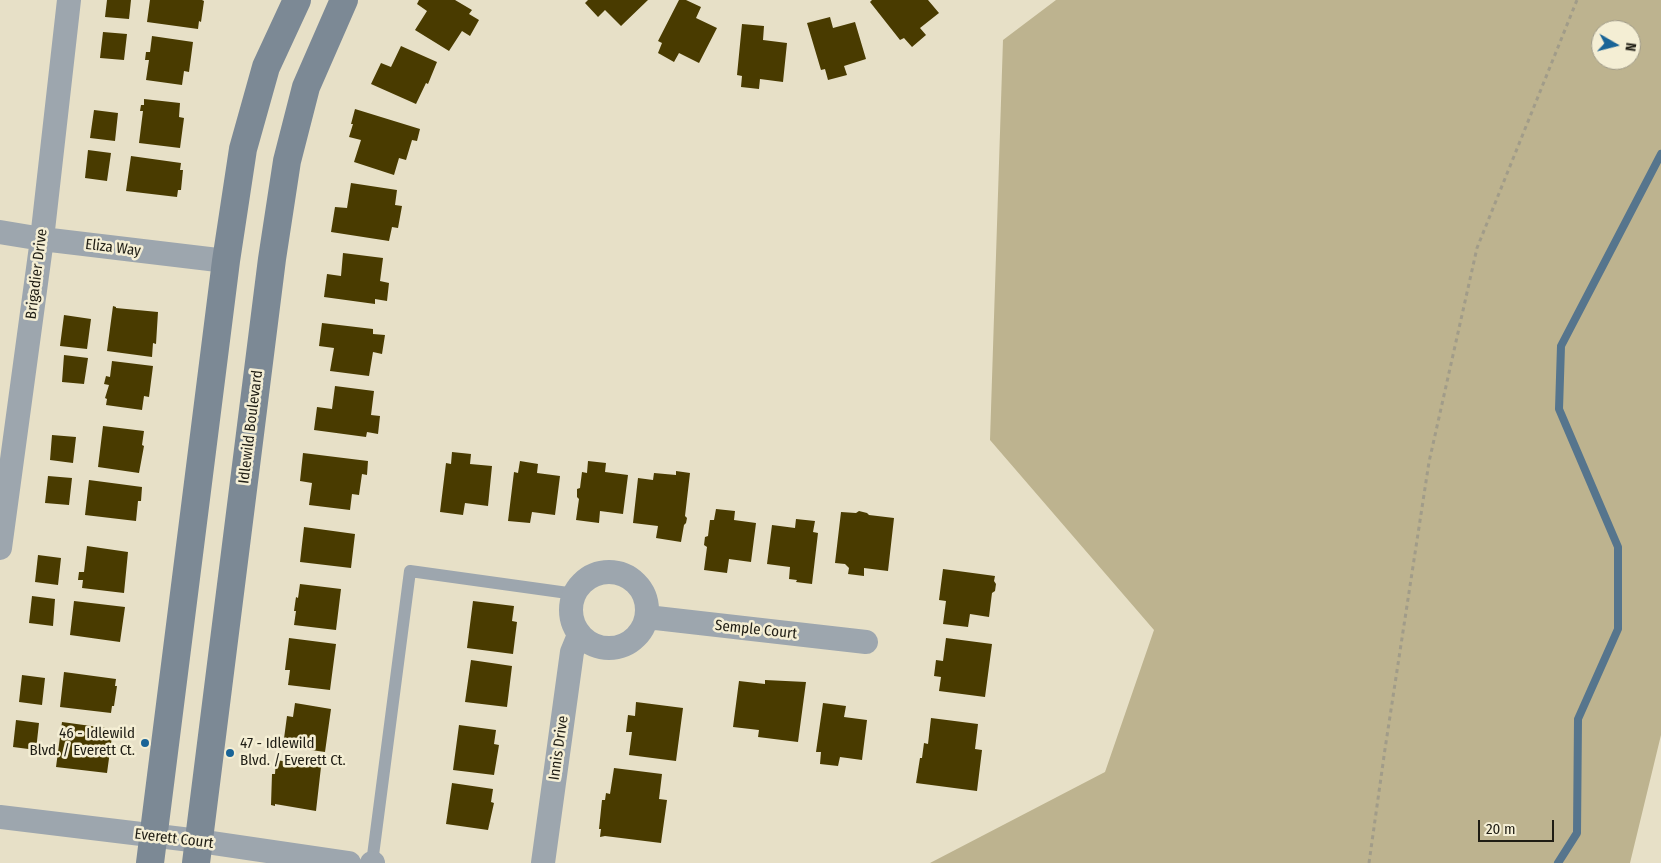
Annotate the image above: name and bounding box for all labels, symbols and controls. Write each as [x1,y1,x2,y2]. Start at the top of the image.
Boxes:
north arrow [1591,20,1641,70]
text: N [1621,42,1639,52]
street label: Brigadier Drive [23,228,51,320]
street label: Eliza Way [84,236,142,260]
street label: Idlewild Boulevard [235,369,267,485]
street label: Semple Court [714,617,798,643]
street label: Innis Drive [546,714,572,782]
place label: 46 - Idlewild Blvd. / Everett Ct. [29,725,135,760]
place label: 47 - Idlewild Blvd. / Everett Ct. [240,735,346,770]
marker: 46 - Idlewild Blvd. / Everett Ct. [139,737,151,749]
marker: 47 - Idlewild Blvd. / Everett Ct. [224,747,236,759]
scale bar [1481,810,1557,842]
text: 20 m [1486,820,1516,838]
street label: Everett Court [133,825,215,853]

